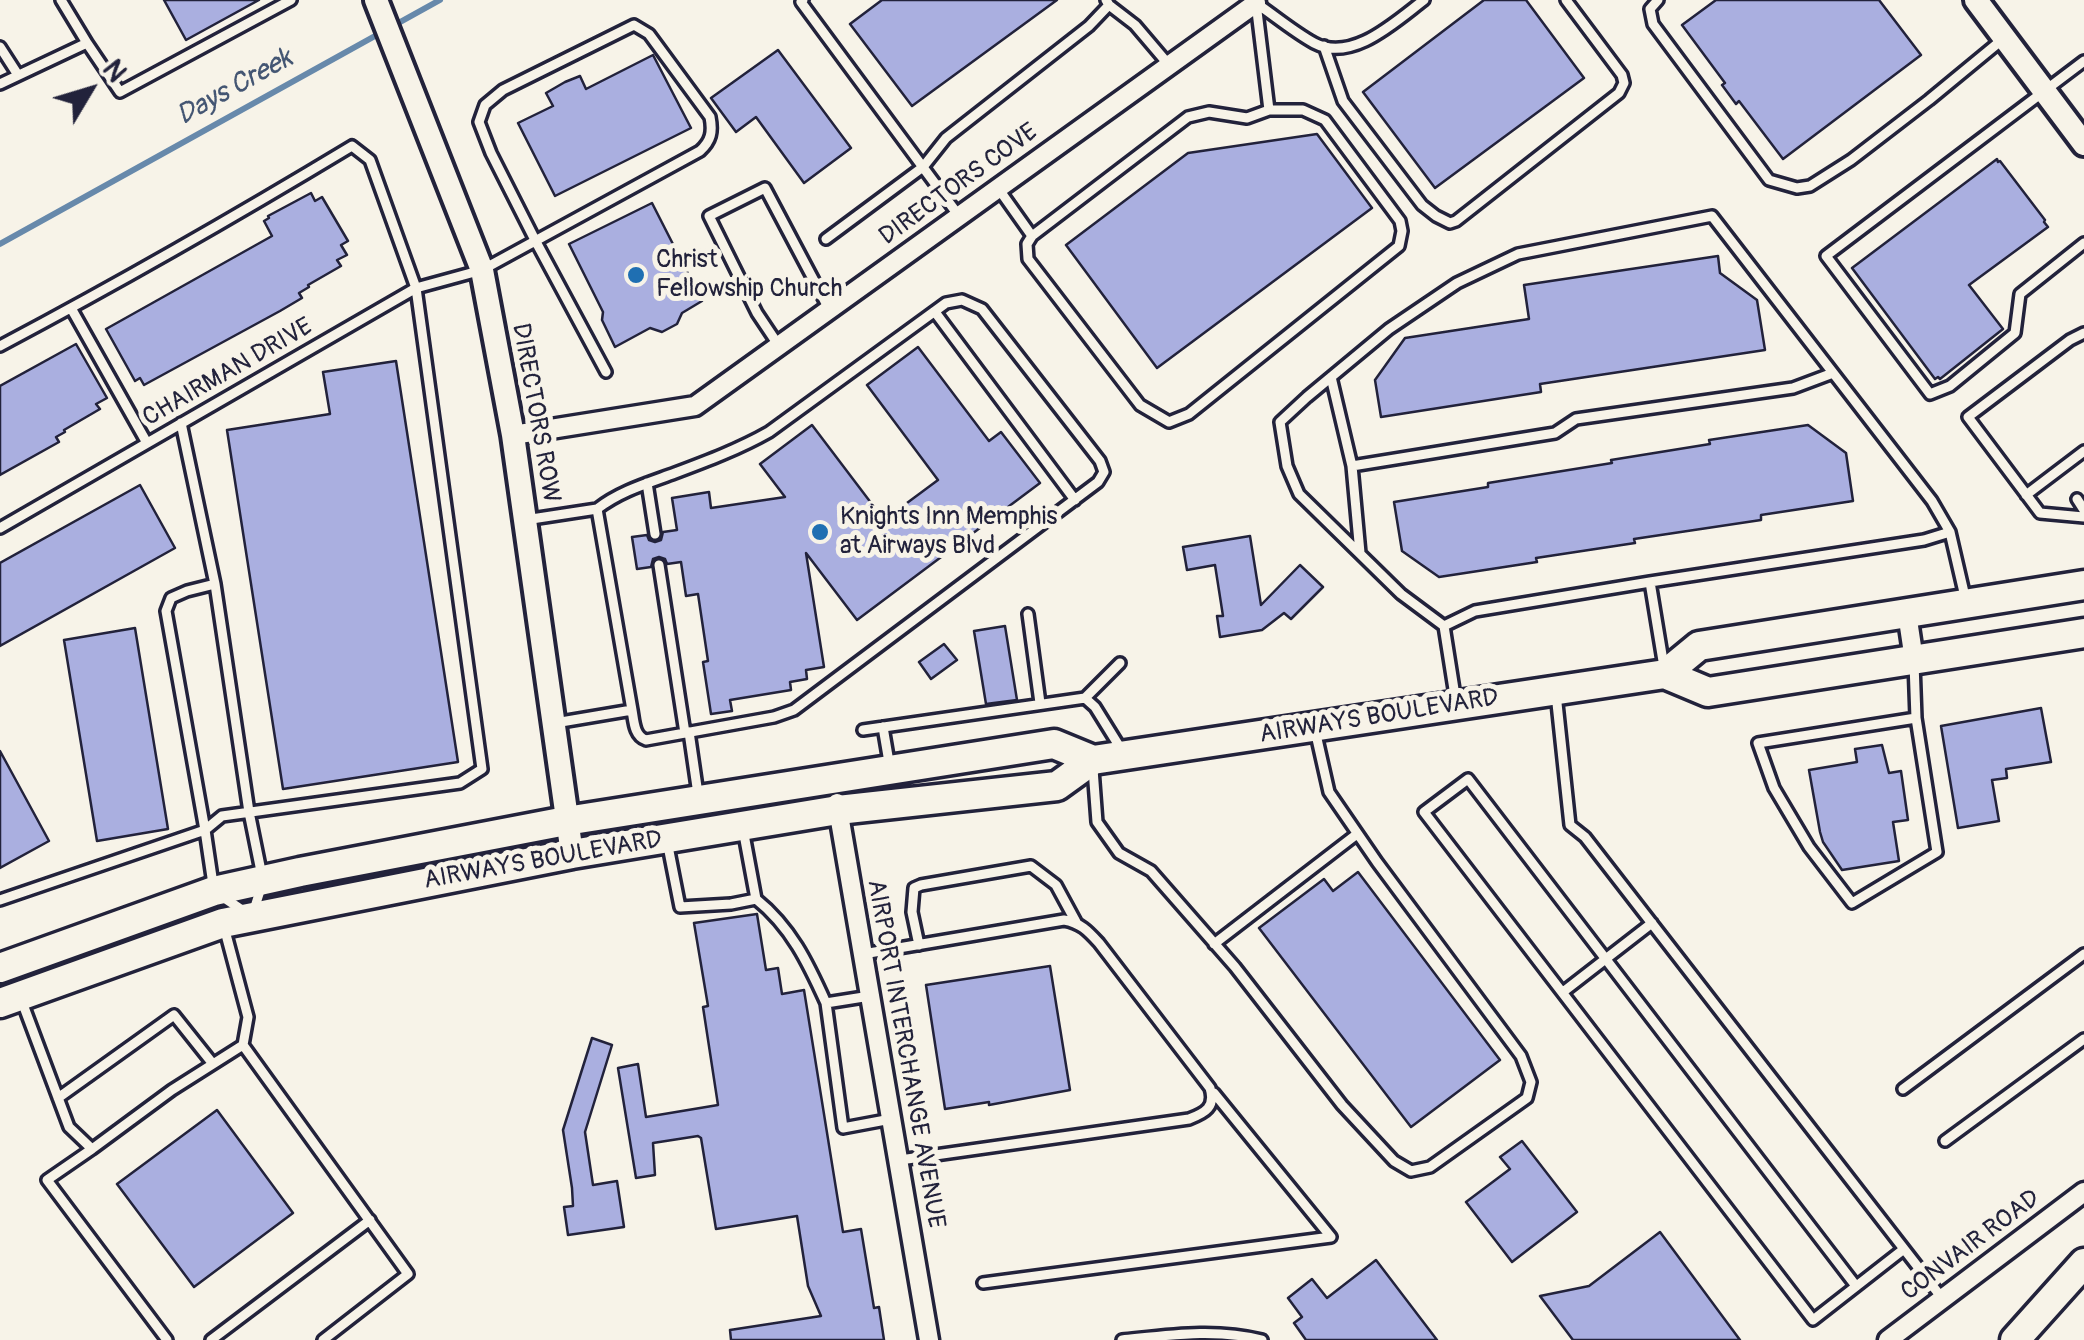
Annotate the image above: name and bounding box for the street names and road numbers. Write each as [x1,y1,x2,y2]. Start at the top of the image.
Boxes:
street label: DIRECTORS COVE [874,118,1044,252]
street label: CHAIRMAN DRIVE [138,312,318,434]
street label: DIRECTORS ROW [504,321,566,505]
street label: AIRWAYS BOULEVARD [1257,683,1501,751]
street label: AIRWAYS BOULEVARD [422,825,664,897]
street label: AIRPORT INTERCHANGE AVENUE [860,877,950,1231]
street label: CONVAIR ROAD [1896,1184,2046,1308]

